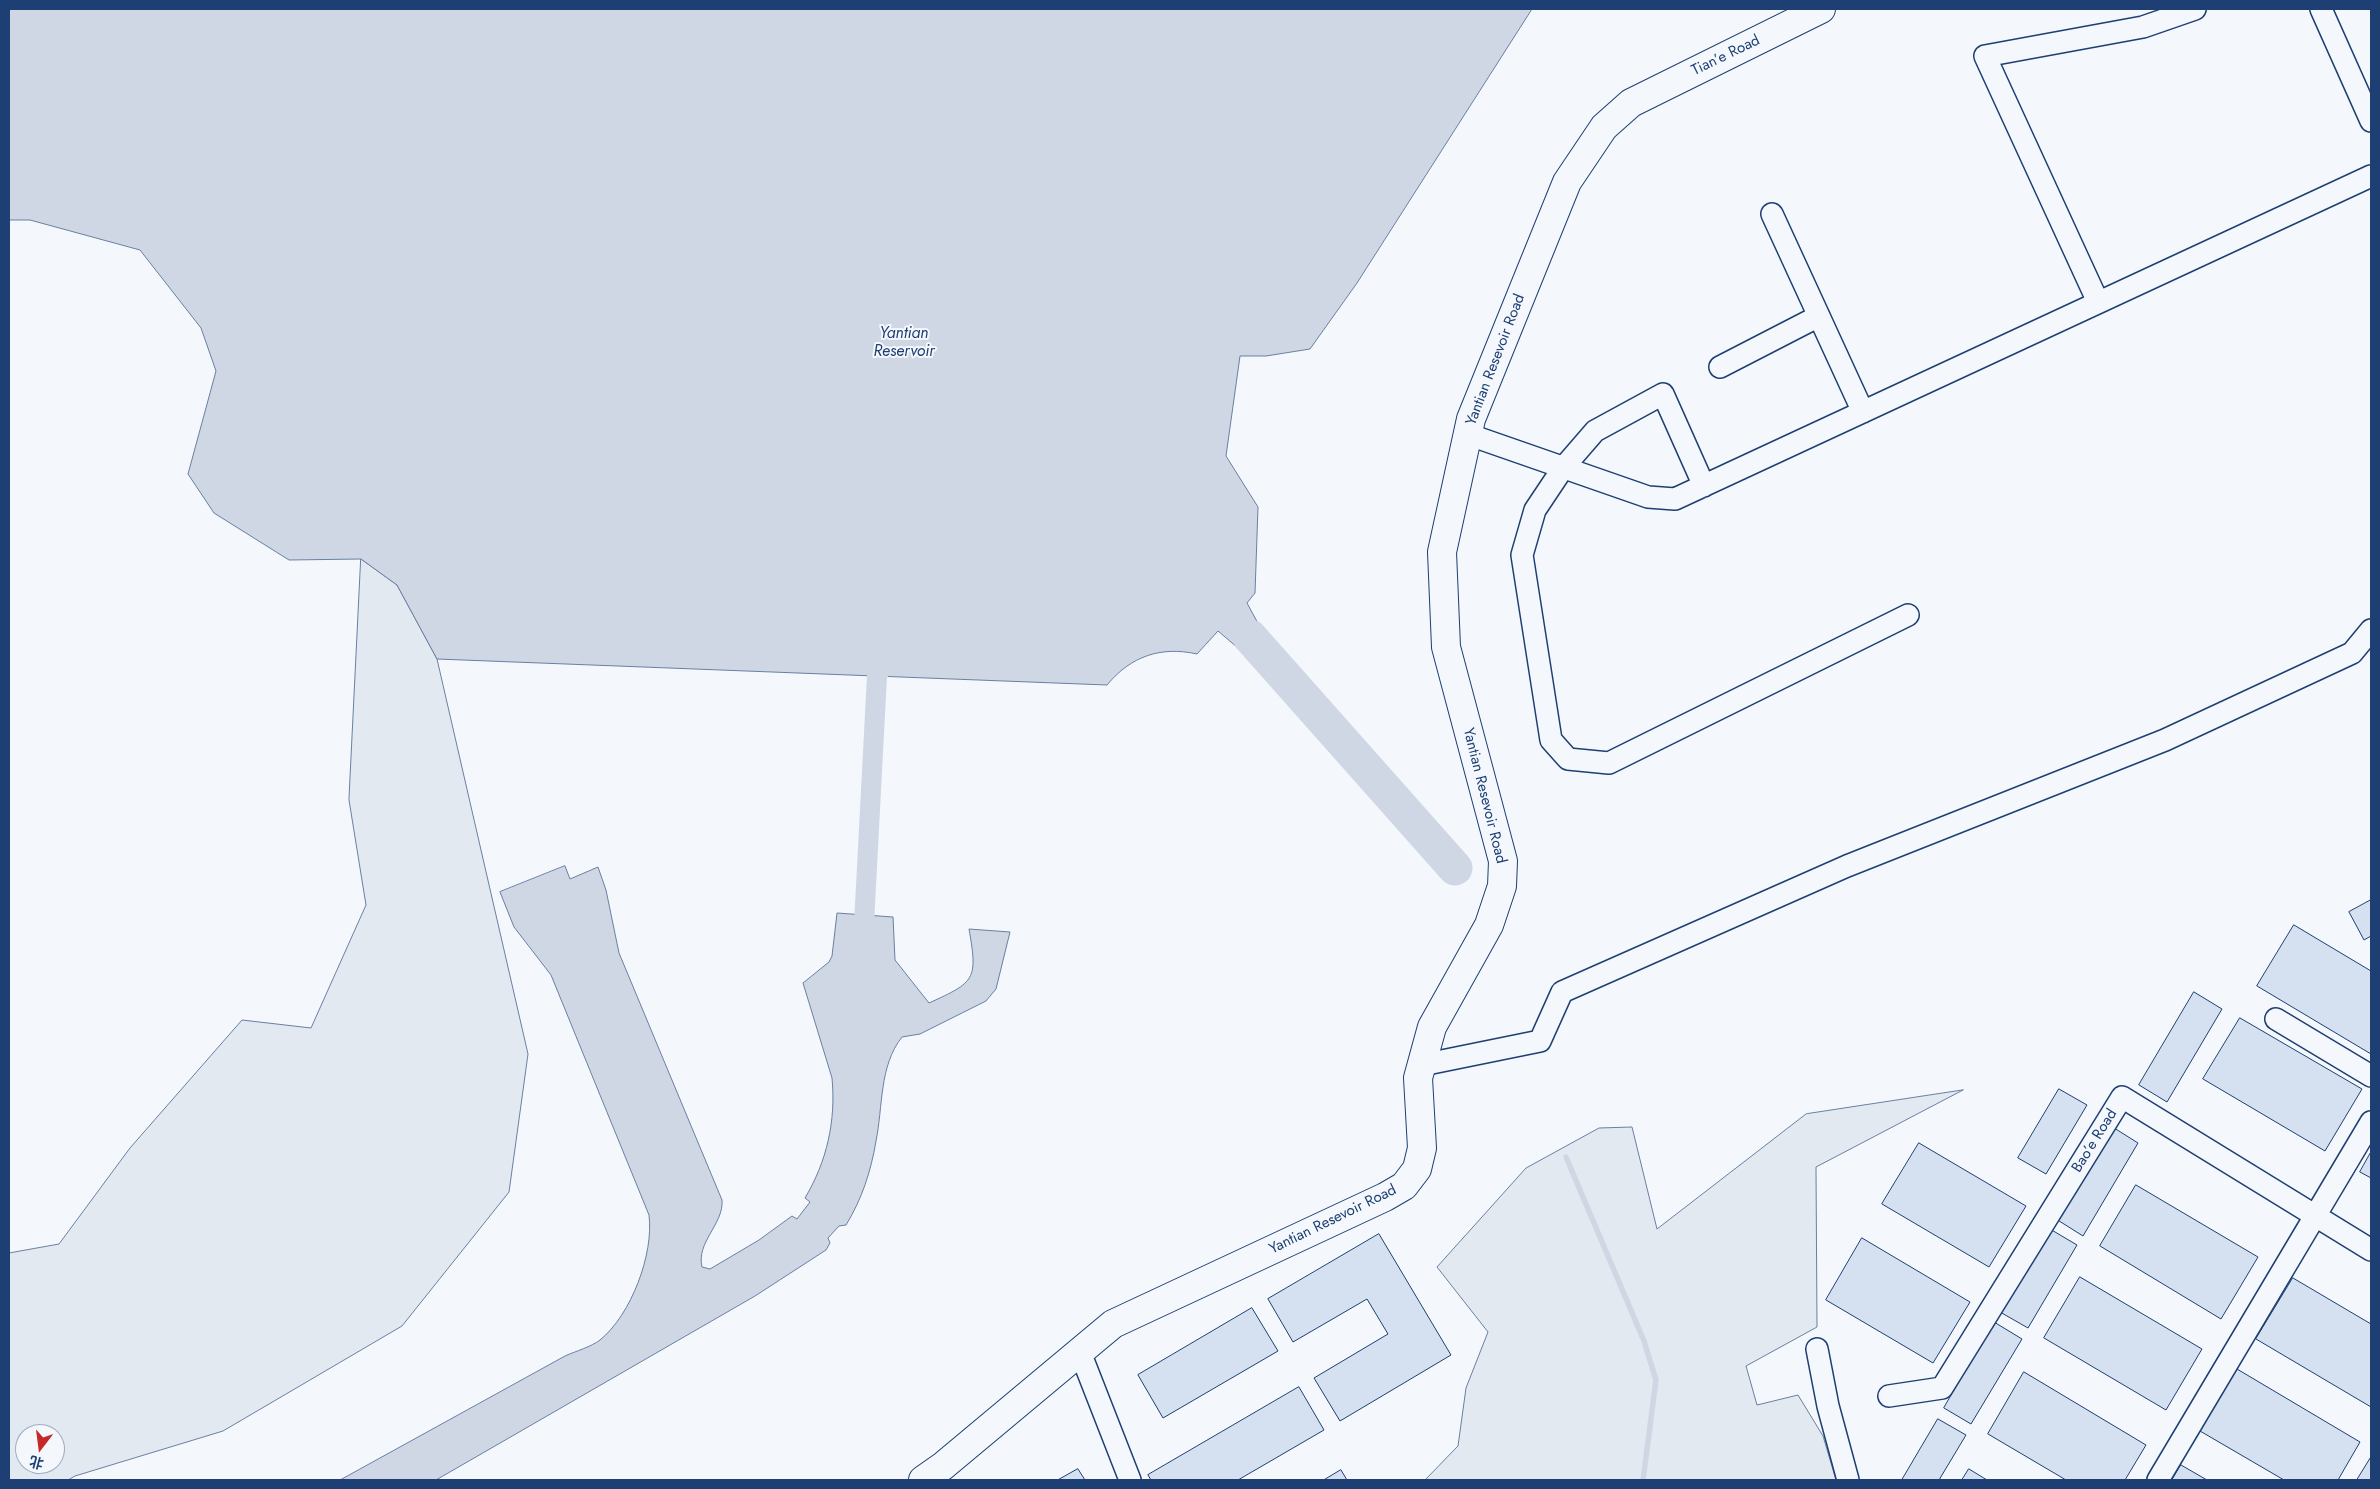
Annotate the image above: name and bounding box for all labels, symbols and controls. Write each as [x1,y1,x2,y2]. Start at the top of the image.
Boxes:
street label: Tian’e Road [1689,32,1763,80]
street label: Yantian Resevoir Road [1463,292,1529,428]
water label: Yantian Reservoir [873,324,935,362]
street label: Yantian Resevoir Road [1458,726,1510,866]
street label: Bao’e Road [2068,1106,2122,1176]
street label: Yantian Resevoir Road [1266,1181,1400,1259]
north arrow [15,1424,65,1474]
text: 北 [27,1451,46,1474]

